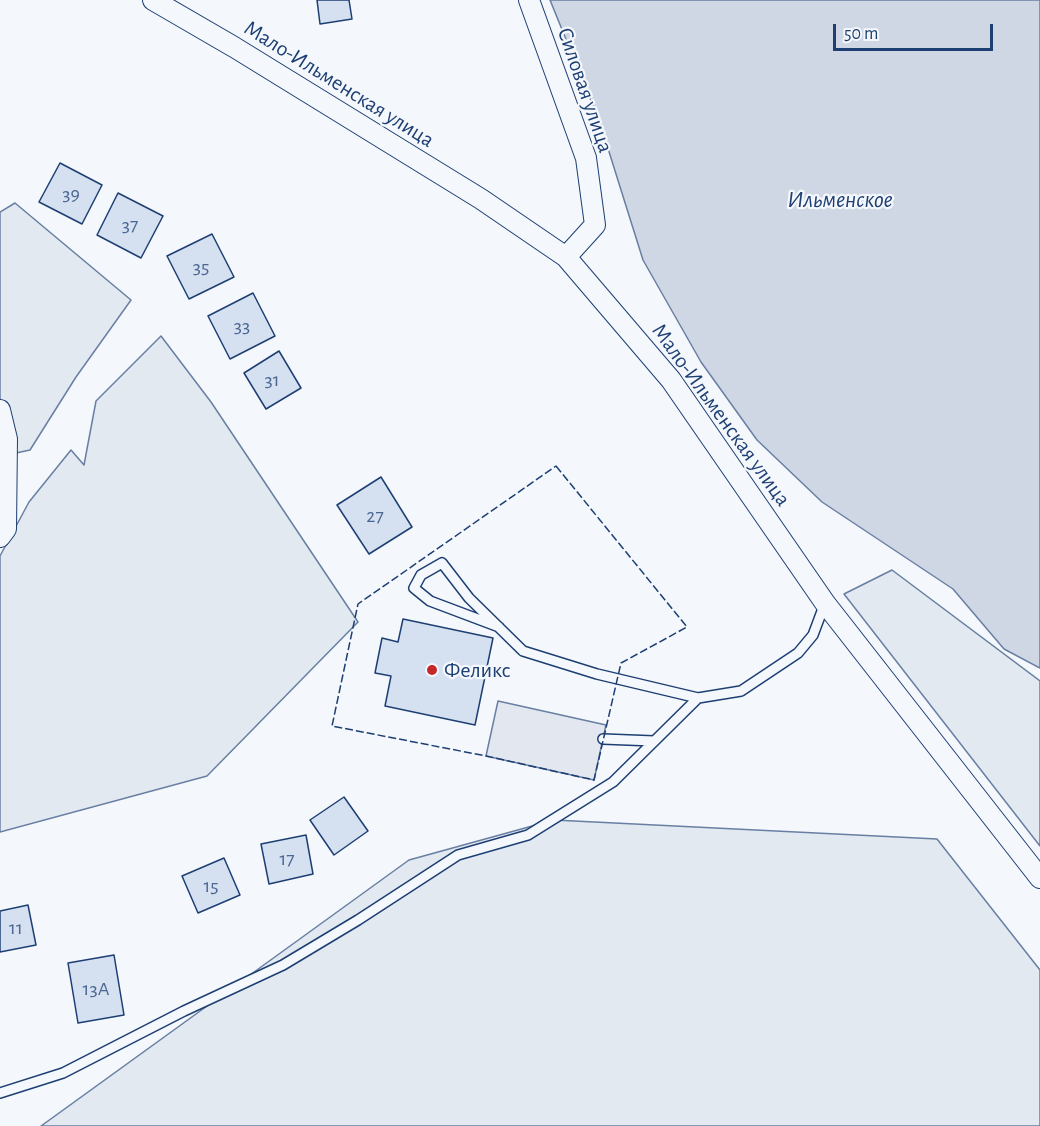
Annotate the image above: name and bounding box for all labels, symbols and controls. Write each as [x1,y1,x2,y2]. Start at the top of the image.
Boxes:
scale bar [836,12,996,50]
street label: Мало-Ильменская улица [239,15,439,153]
street label: Силовая улица [551,24,619,156]
text: 50 m [844,25,878,43]
house number: 39 [62,182,80,206]
water label: Ильменское [787,186,893,214]
house number: 37 [122,213,138,237]
house number: 35 [193,255,209,279]
house number: 33 [234,314,250,338]
street label: Мало-Ильменская улица [646,318,796,512]
house number: 31 [264,368,280,392]
house number: 27 [366,504,384,528]
place label: Феликс [444,657,511,683]
marker: Феликс [425,663,439,677]
house number: 17 [279,847,295,871]
house number: 15 [203,874,219,898]
house number: 11 [9,916,23,940]
house number: 13А [83,977,109,1001]

